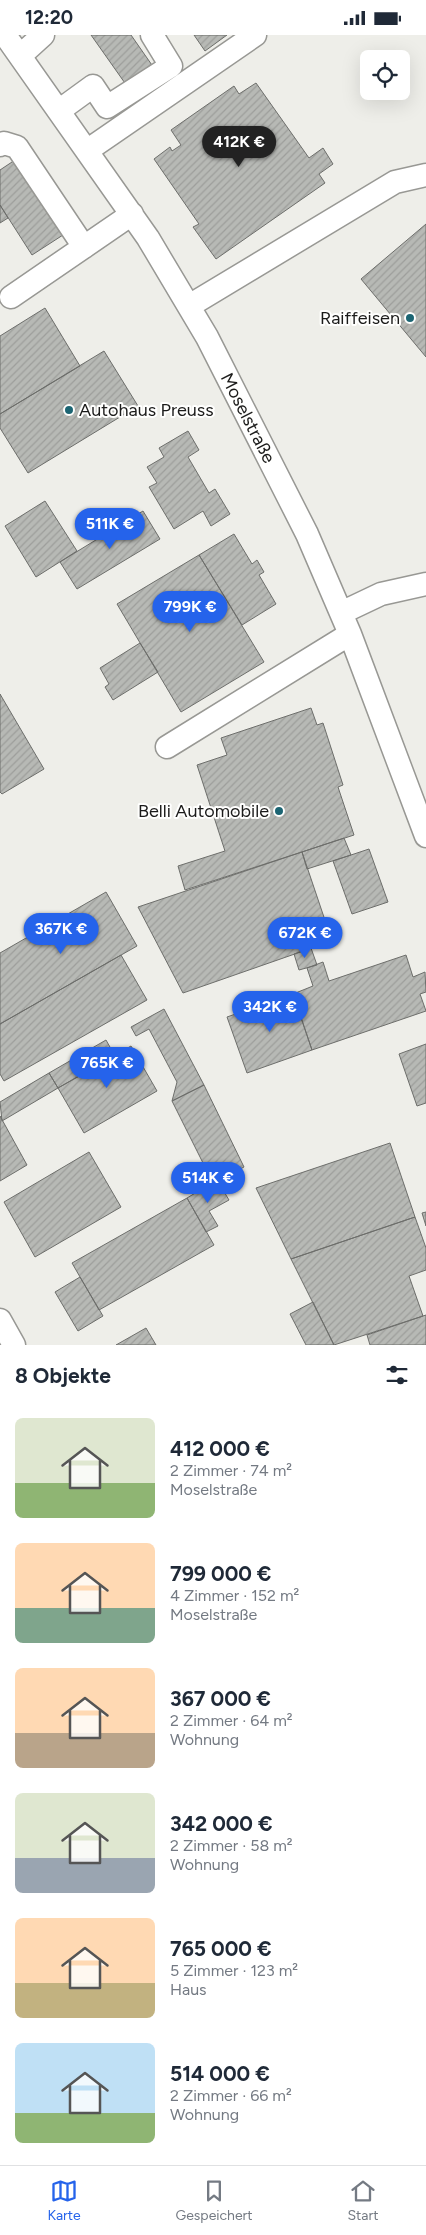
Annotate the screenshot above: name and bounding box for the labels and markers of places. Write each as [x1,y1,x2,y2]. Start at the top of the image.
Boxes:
pin: 412K € [198,125,280,168]
place label: Raiffeisen [320,307,400,329]
marker: Raiffeisen [404,312,416,324]
place label: Autohaus Preuss [79,399,214,421]
marker: Autohaus Preuss [63,404,75,416]
pin: 511K € [69,507,151,550]
pin: 799K € [149,591,231,633]
place label: Belli Automobile [138,800,269,822]
marker: Belli Automobile [273,805,285,817]
pin: 367K € [20,913,102,955]
pin: 672K € [264,917,346,959]
pin: 342K € [229,991,311,1033]
pin: 765K € [66,1047,148,1089]
pin: 514K € [167,1161,249,1204]

